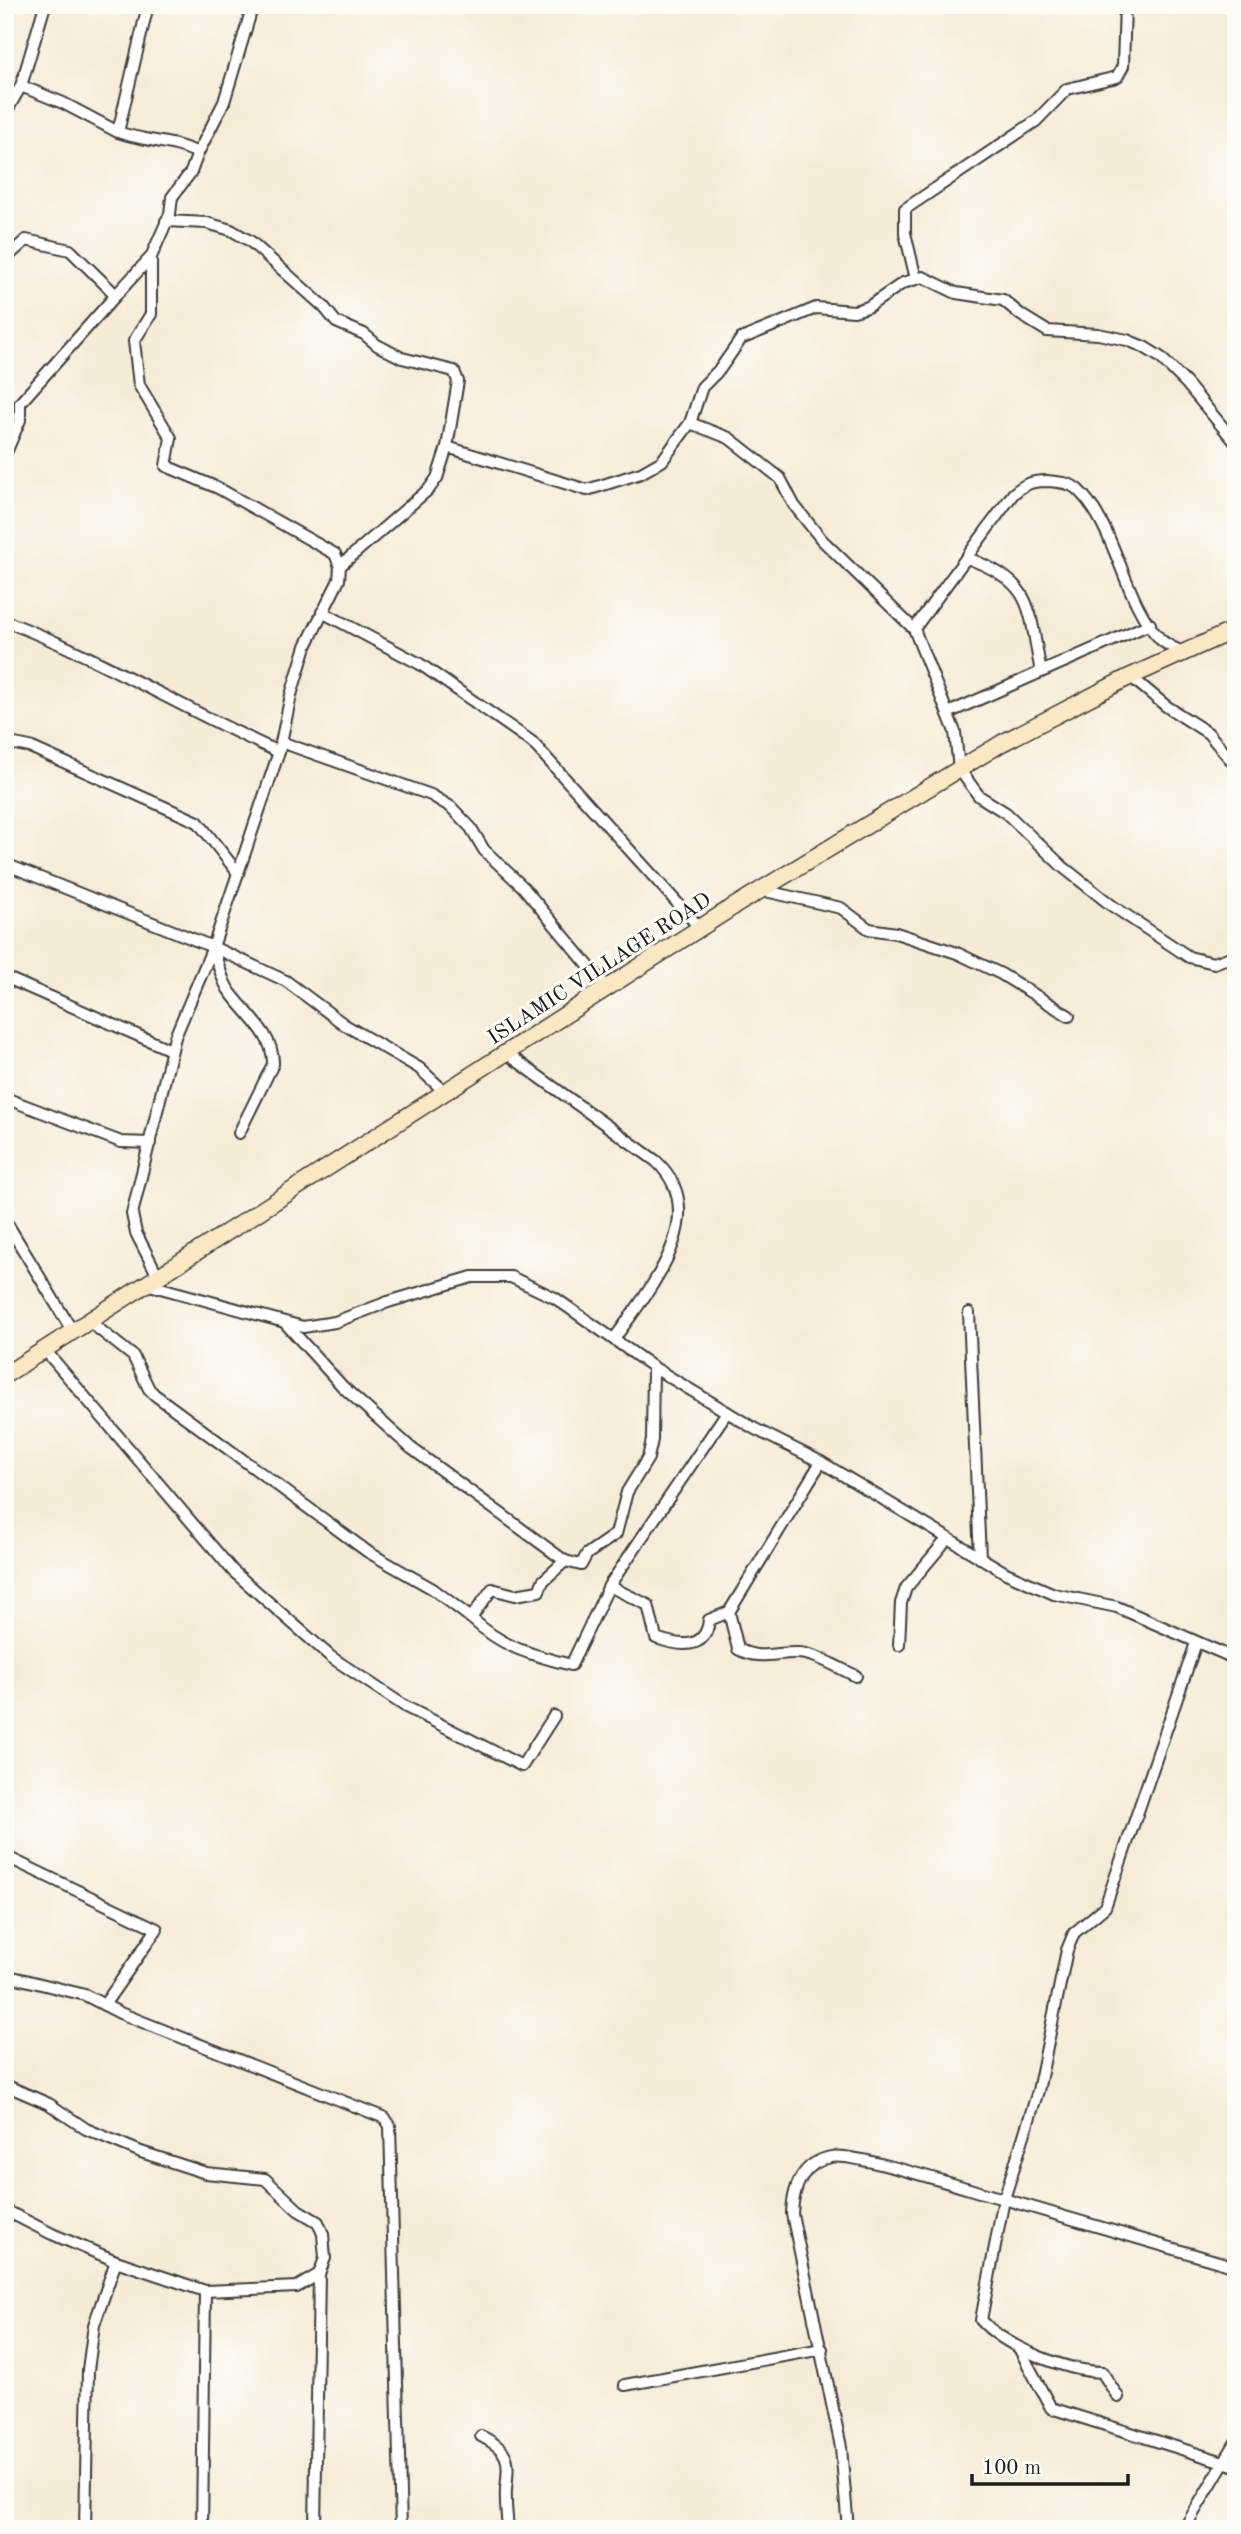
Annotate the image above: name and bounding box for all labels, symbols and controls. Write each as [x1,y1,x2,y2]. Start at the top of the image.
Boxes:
street label: ISLAMIC VILLAGE ROAD [485,889,715,1049]
scale bar [972,2443,1127,2487]
text: 100 m [982,2458,1041,2479]

